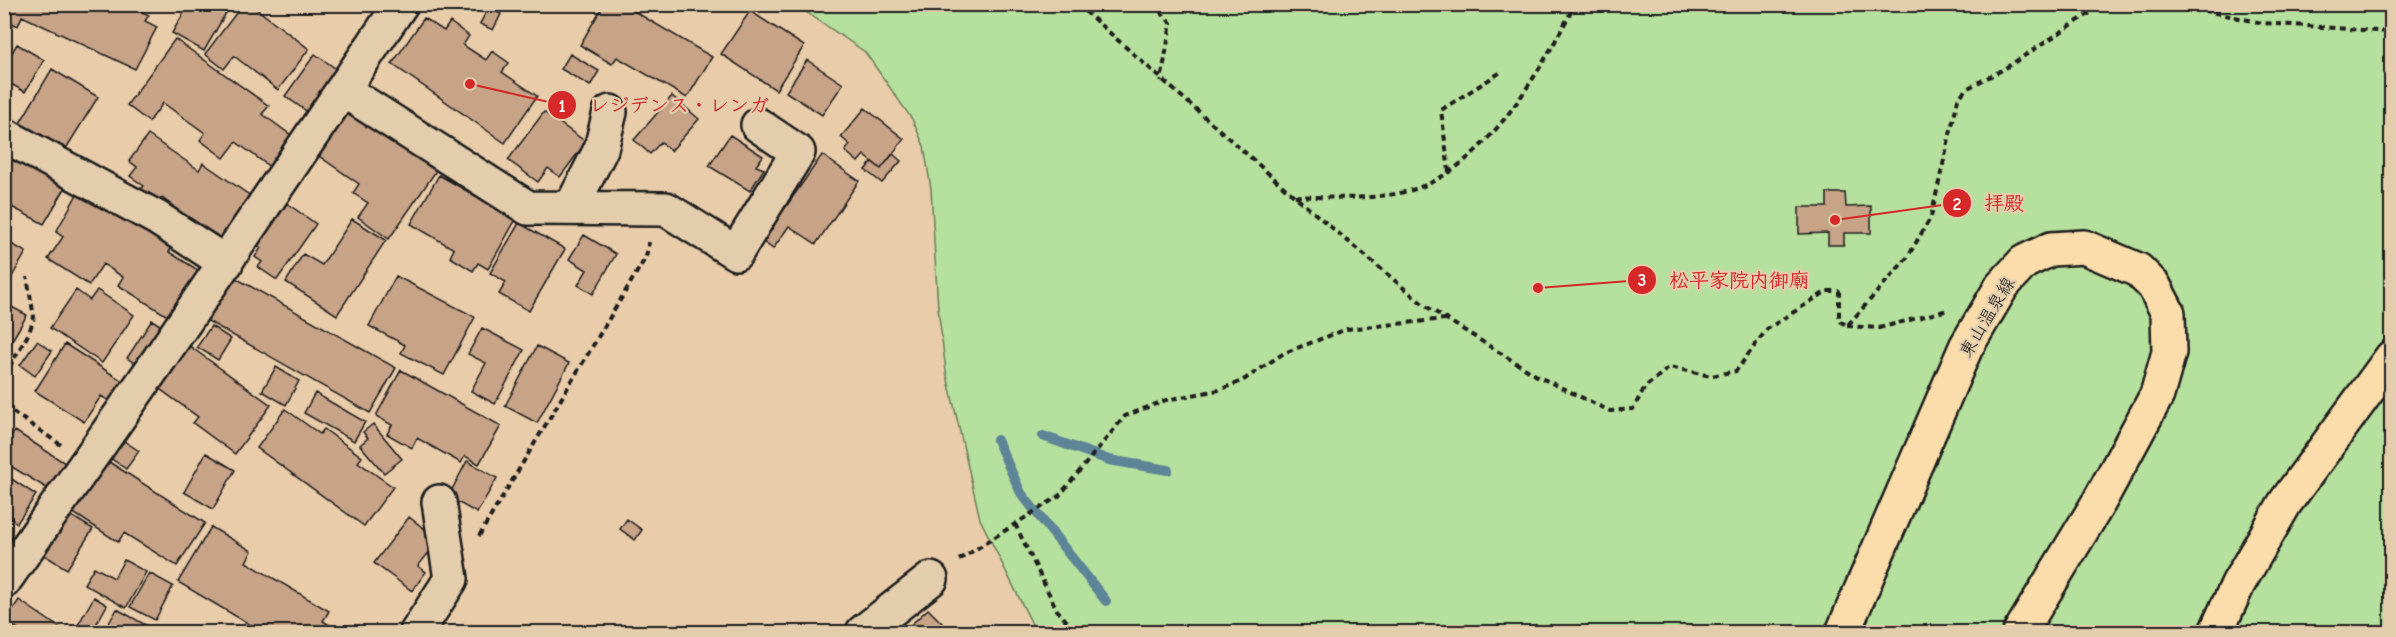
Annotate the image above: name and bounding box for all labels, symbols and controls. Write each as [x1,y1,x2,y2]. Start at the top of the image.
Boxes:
callout: レジデンス・レンガ [547,86,781,124]
text: レジデンス・レンガ [589,94,769,117]
text: 1 [558,96,566,117]
callout: 拝殿 [1942,184,2036,222]
text: 拝殿 [1984,192,2024,215]
text: 2 [1953,194,1962,215]
callout: 松平家院内御廟 [1627,261,1821,299]
text: 松平家院内御廟 [1669,269,1809,292]
text: 3 [1638,270,1646,291]
street label: 東山温泉線 [1955,273,2020,361]

